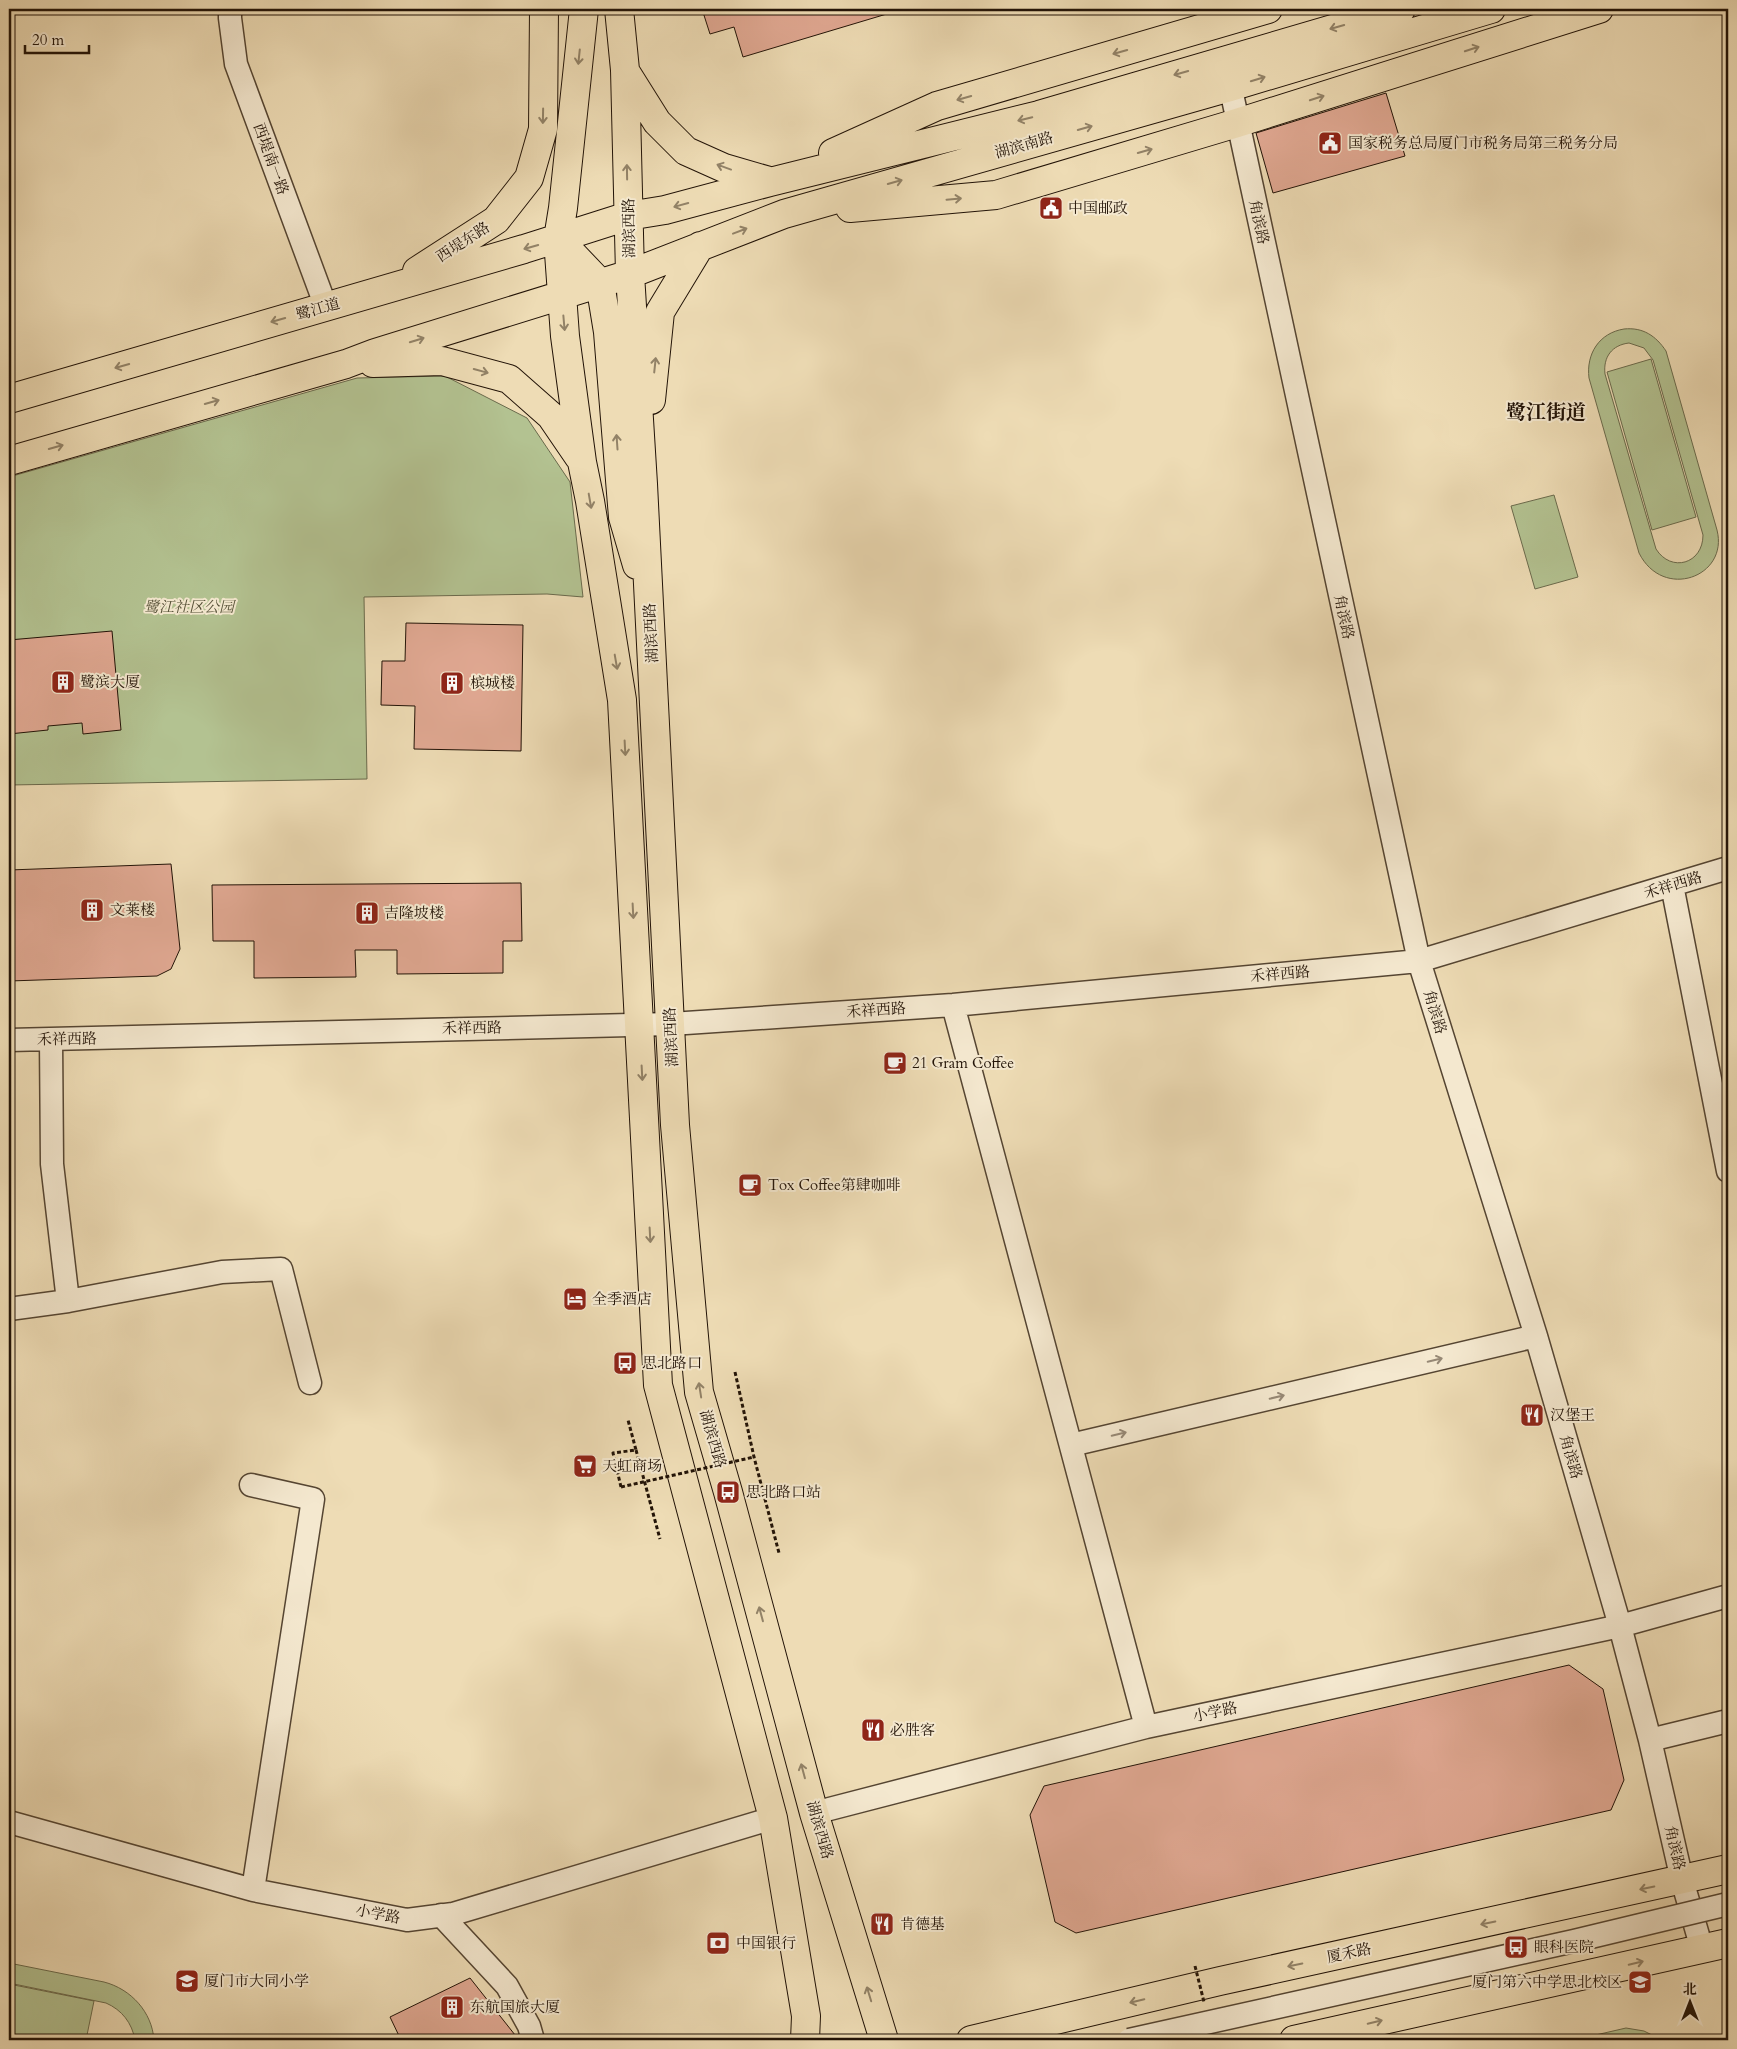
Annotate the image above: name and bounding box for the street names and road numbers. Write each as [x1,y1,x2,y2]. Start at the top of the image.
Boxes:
street label: 西堤南一路 [249,120,293,198]
street label: 湖滨南路 [992,127,1056,163]
street label: 湖滨西路 [618,198,640,258]
street label: 角滨路 [1245,198,1273,246]
street label: 西堤东路 [432,217,494,267]
street label: 鹭江道 [294,293,342,325]
street label: 角滨路 [1330,593,1358,641]
street label: 湖滨西路 [639,603,663,663]
street label: 禾祥西路 [1641,867,1705,903]
street label: 禾祥西路 [1249,961,1311,987]
street label: 角滨路 [1419,988,1451,1036]
street label: 禾祥西路 [845,998,907,1022]
street label: 湖滨西路 [659,1007,683,1067]
street label: 禾祥西路 [442,1017,502,1039]
street label: 禾祥西路 [37,1028,97,1050]
street label: 湖滨西路 [695,1407,731,1471]
street label: 角滨路 [1555,1433,1587,1481]
street label: 小学路 [1191,1698,1239,1726]
street label: 湖滨西路 [802,1798,838,1862]
street label: 角滨路 [1660,1824,1690,1872]
street label: 小学路 [354,1900,402,1928]
street label: 厦禾路 [1325,1939,1373,1967]

